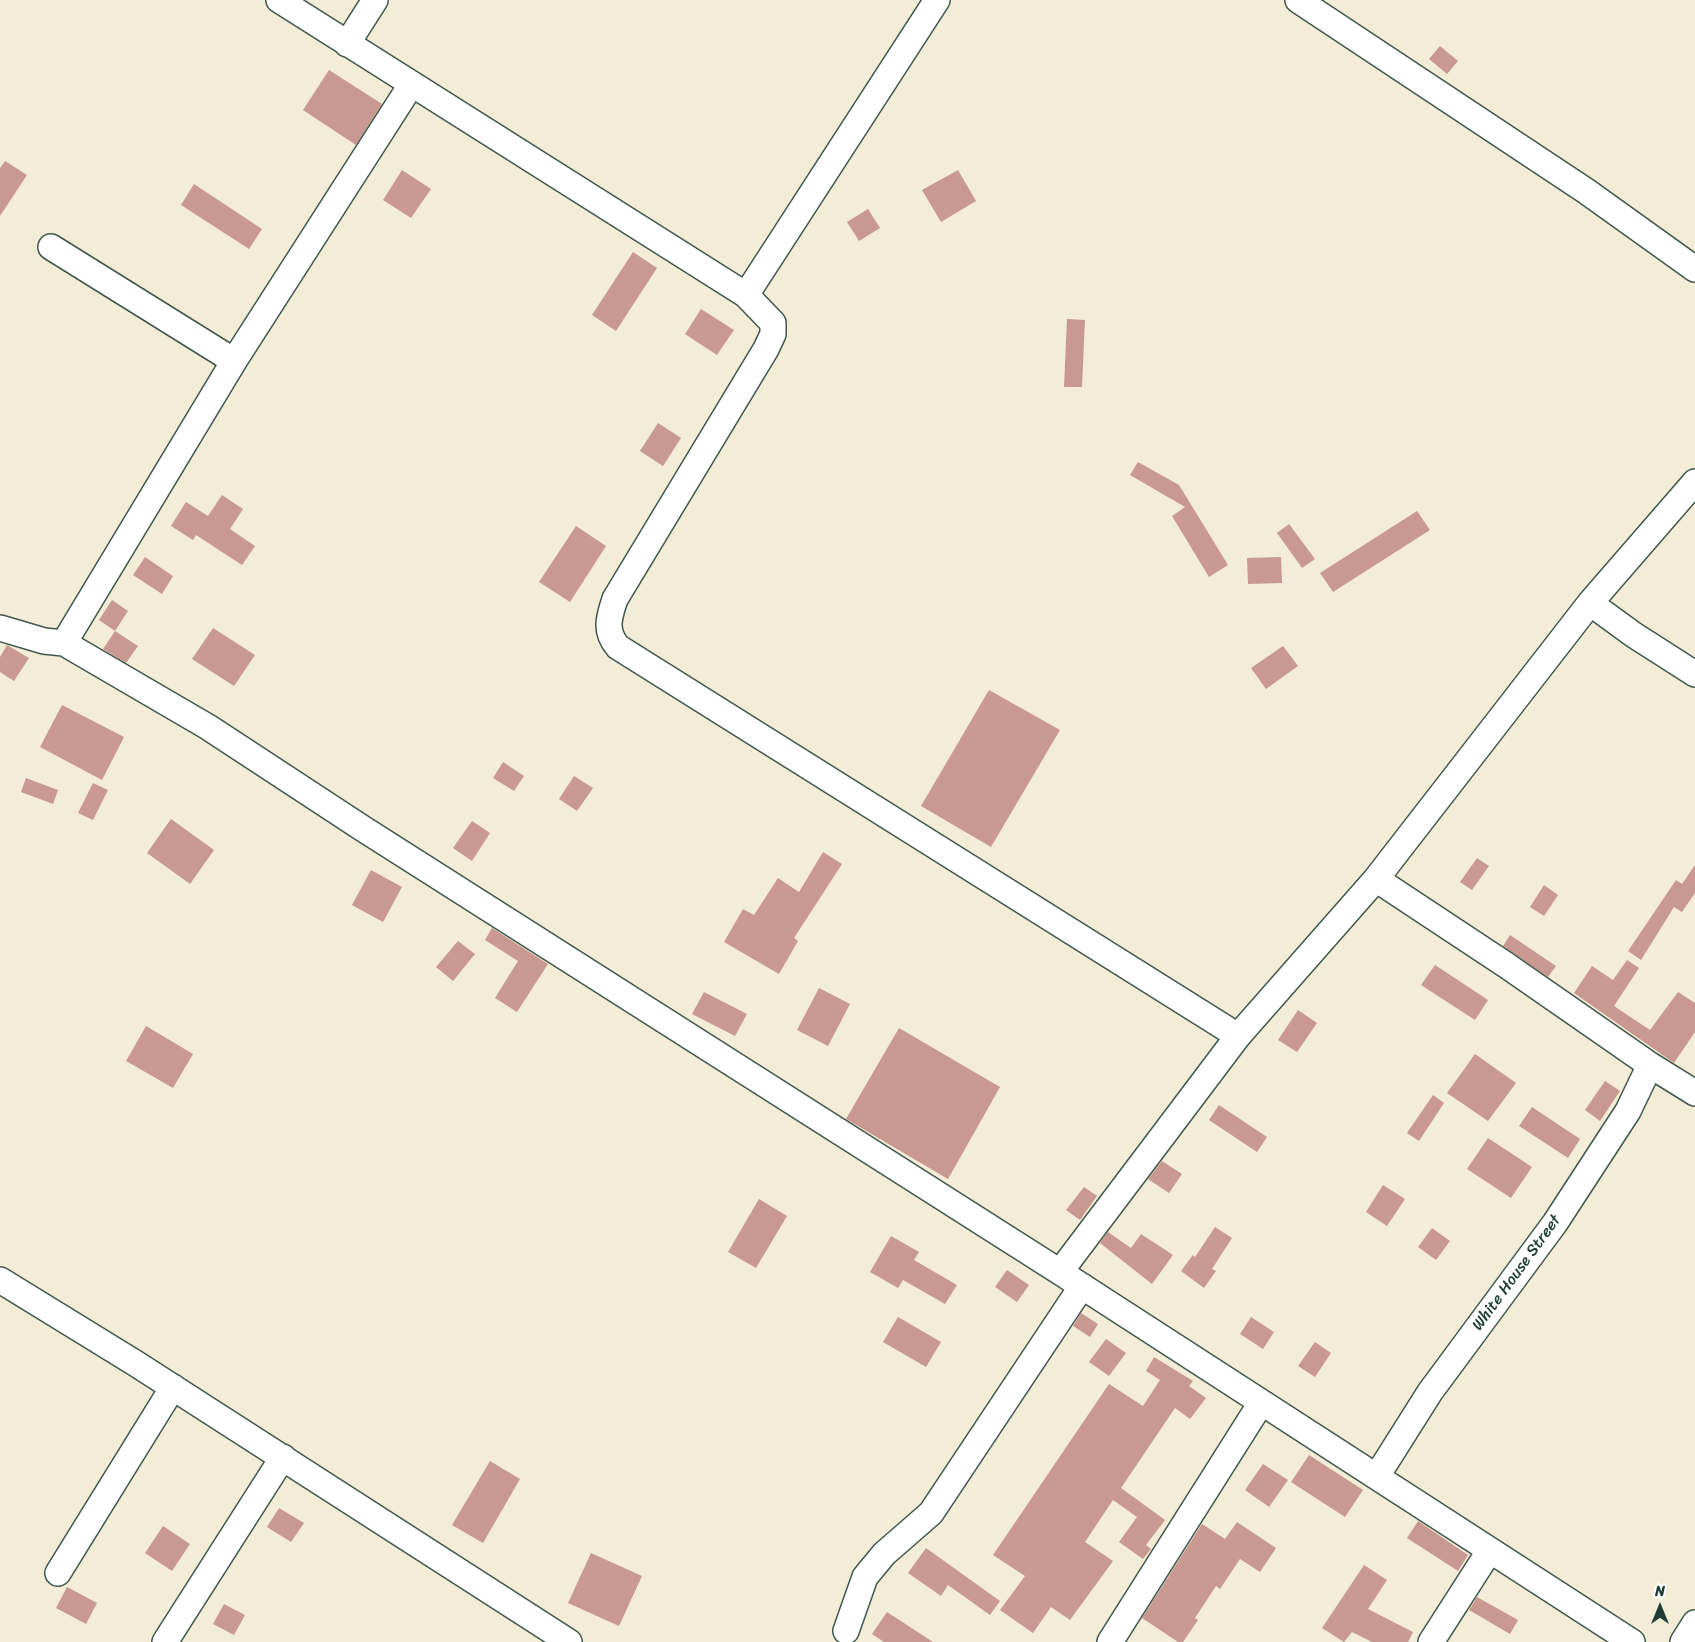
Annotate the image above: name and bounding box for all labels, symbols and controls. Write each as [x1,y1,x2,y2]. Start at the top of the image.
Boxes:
street label: White House Street [1469,1211,1565,1335]
text: N [1655,1579,1665,1604]
north arrow [1635,1582,1685,1632]

